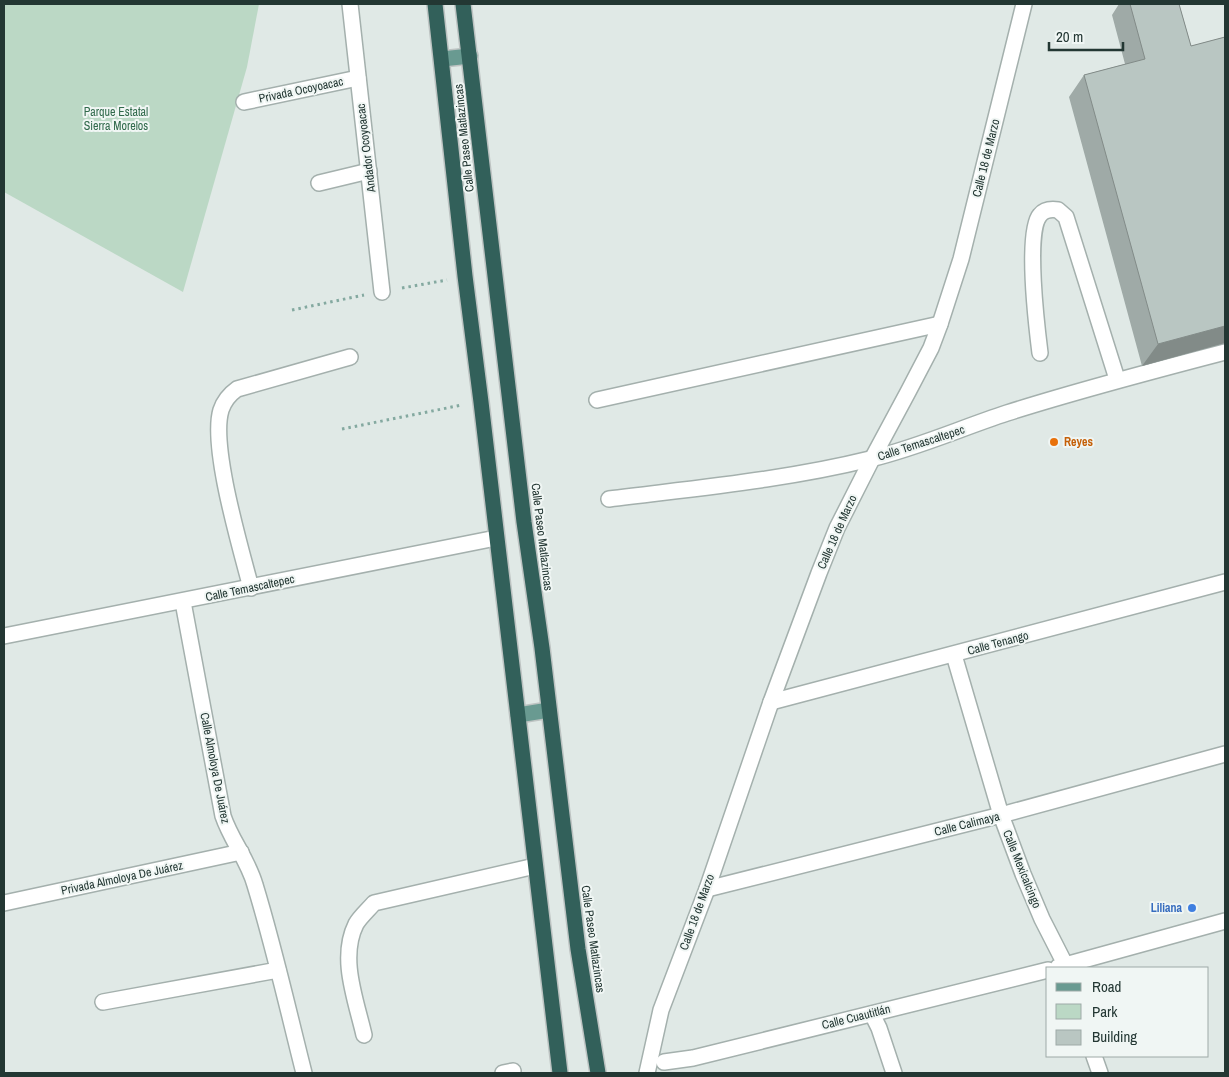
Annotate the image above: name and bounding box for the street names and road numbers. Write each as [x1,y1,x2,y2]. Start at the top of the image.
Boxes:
street label: Privada Ocoyoacac [257,73,345,107]
street label: Calle Paseo Matlazincas [450,83,478,193]
street label: Andador Ocoyoacac [353,103,379,194]
street label: Calle 18 de Marzo [969,117,1003,199]
street label: Calle Temascaltepec [875,421,967,465]
street label: Calle Paseo Matlazincas [527,482,557,592]
street label: Calle 18 de Marzo [813,492,861,572]
street label: Calle Temascaltepec [204,571,296,605]
street label: Calle Tenango [966,627,1030,659]
street label: Calle Almoloya De Juárez [196,711,234,825]
street label: Calle Calimaya [933,808,1002,840]
street label: Calle Mexicalcingo [999,827,1045,911]
street label: Privada Almoloya De Juárez [60,857,184,899]
street label: Calle 18 de Marzo [676,872,718,952]
street label: Calle Paseo Matlazincas [578,884,608,994]
street label: Calle Cuautitlán [820,1001,892,1033]

